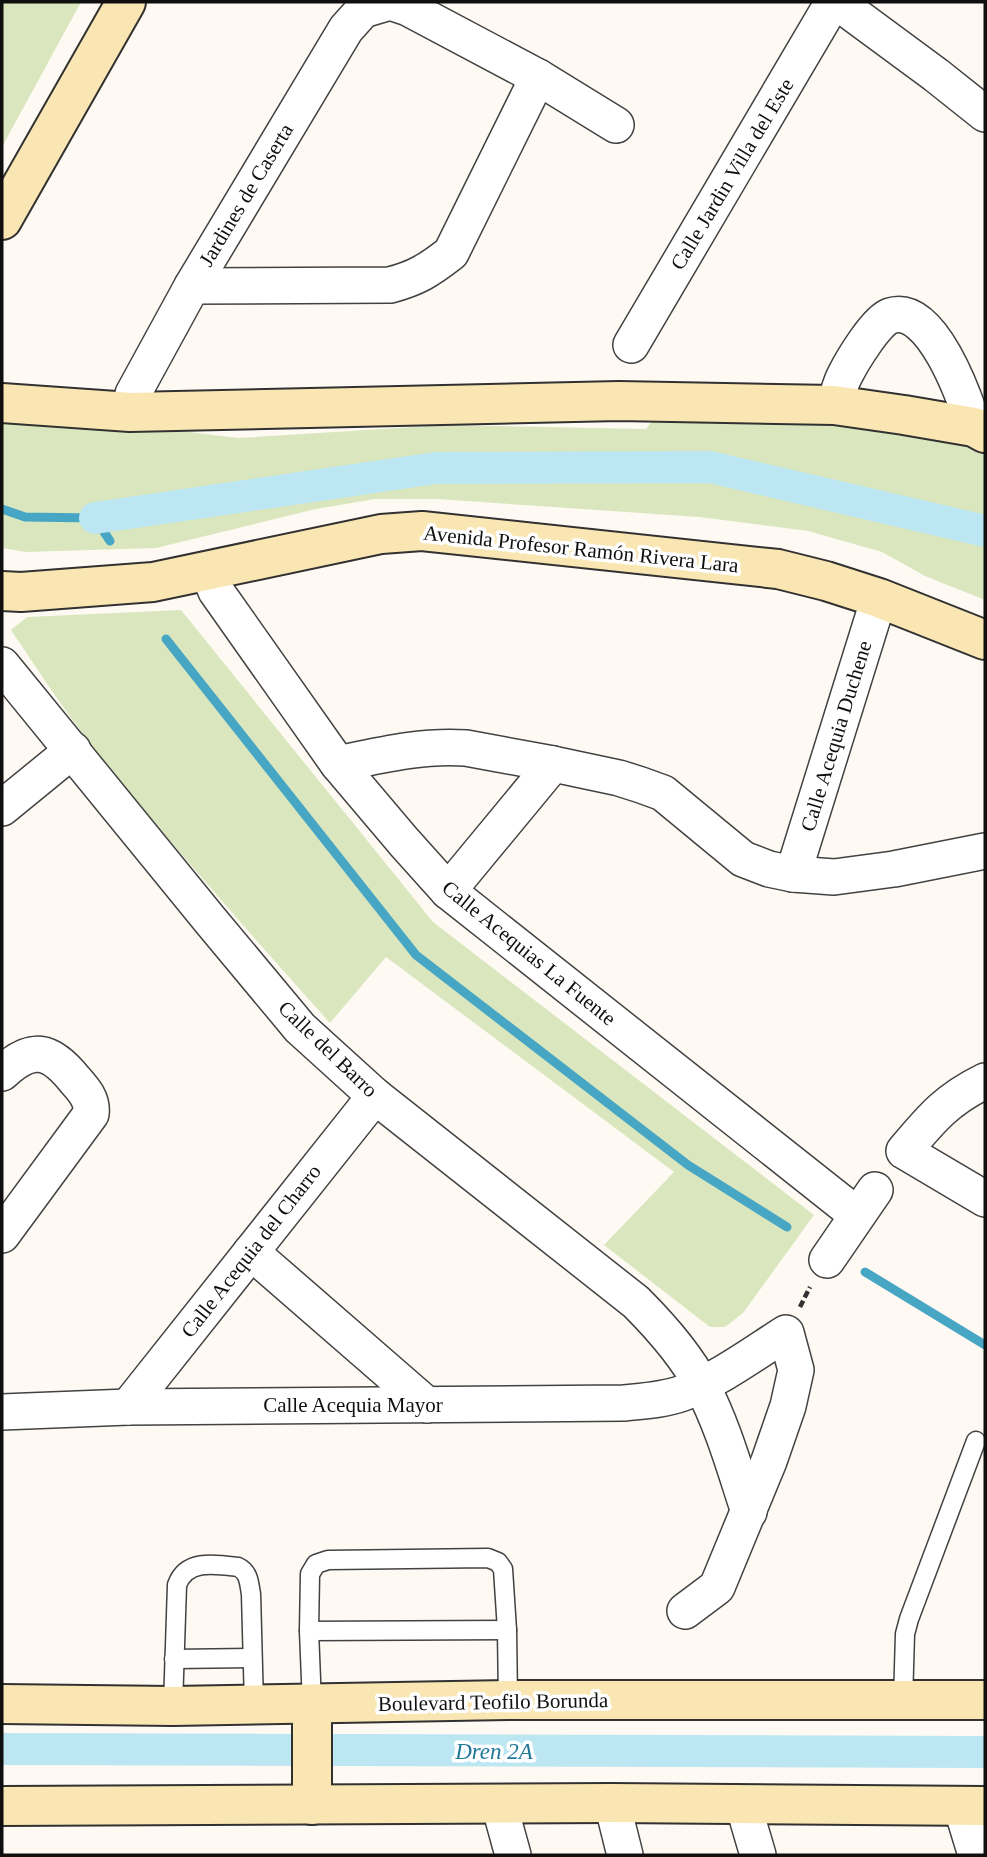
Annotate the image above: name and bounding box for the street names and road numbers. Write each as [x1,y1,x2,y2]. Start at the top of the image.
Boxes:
street label: Calle Jardin Villa del Este [665,74,799,274]
street label: Jardines de Caserta [194,119,298,271]
street label: Avenida Profesor Ramón Rivera Lara [422,521,740,578]
street label: Calle Acequia Duchene [796,638,876,834]
street label: Calle Acequias La Fuente [437,876,621,1030]
street label: Calle del Barro [274,996,382,1102]
street label: Calle Acequia del Charro [176,1160,326,1342]
street label: Calle Acequia Mayor [263,1393,443,1417]
street label: Boulevard Teofilo Borunda [378,1688,609,1716]

